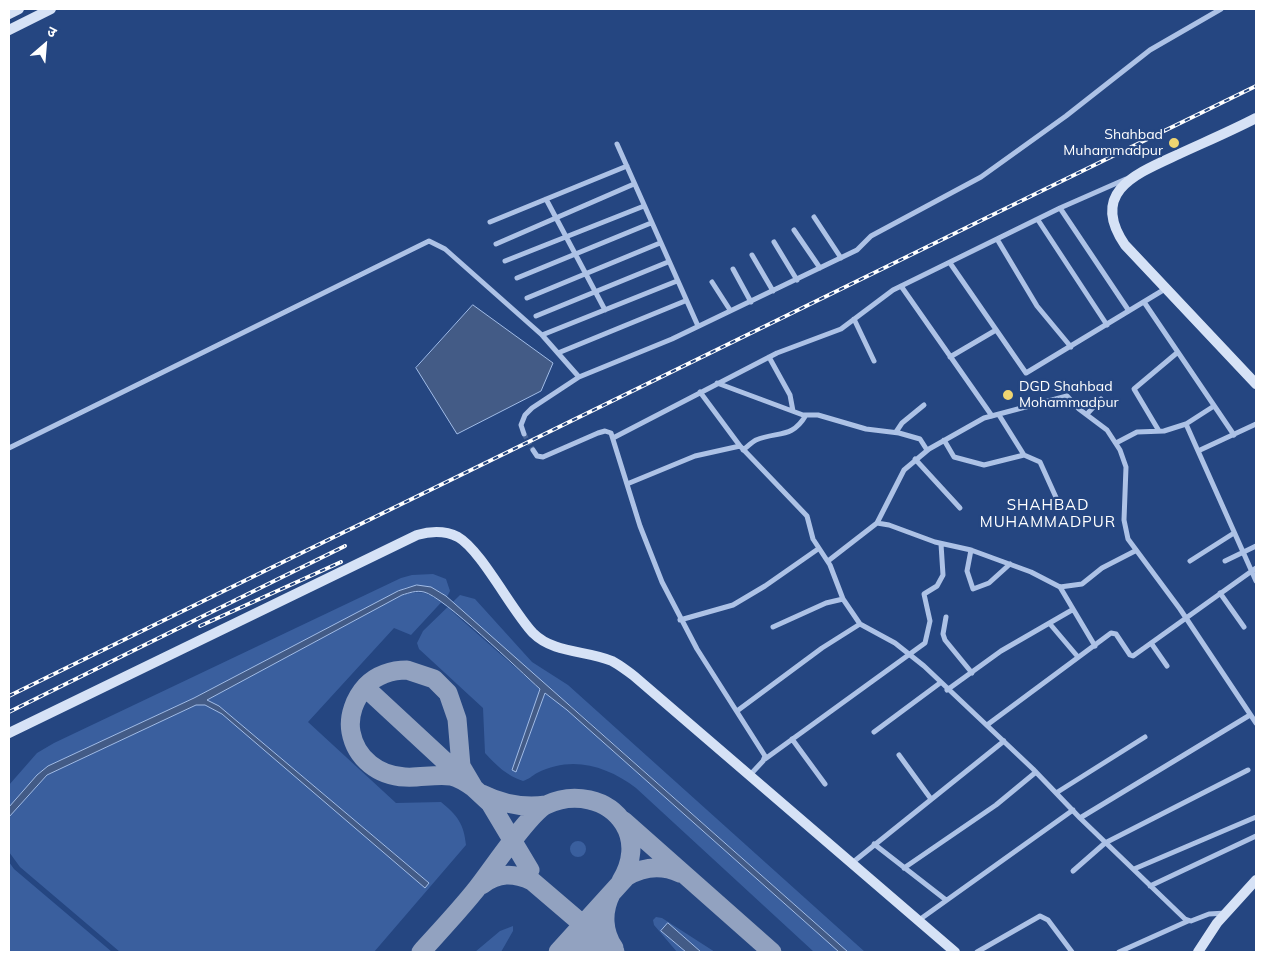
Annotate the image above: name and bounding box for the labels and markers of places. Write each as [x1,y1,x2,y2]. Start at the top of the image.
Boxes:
place label: Shahbad Muhammadpur [1063,127,1163,160]
marker: Shahbad Muhammadpur [1167,136,1181,150]
place label: DGD Shahbad Mohammadpur [1019,379,1119,412]
marker: DGD Shahbad Mohammadpur [1001,388,1015,402]

